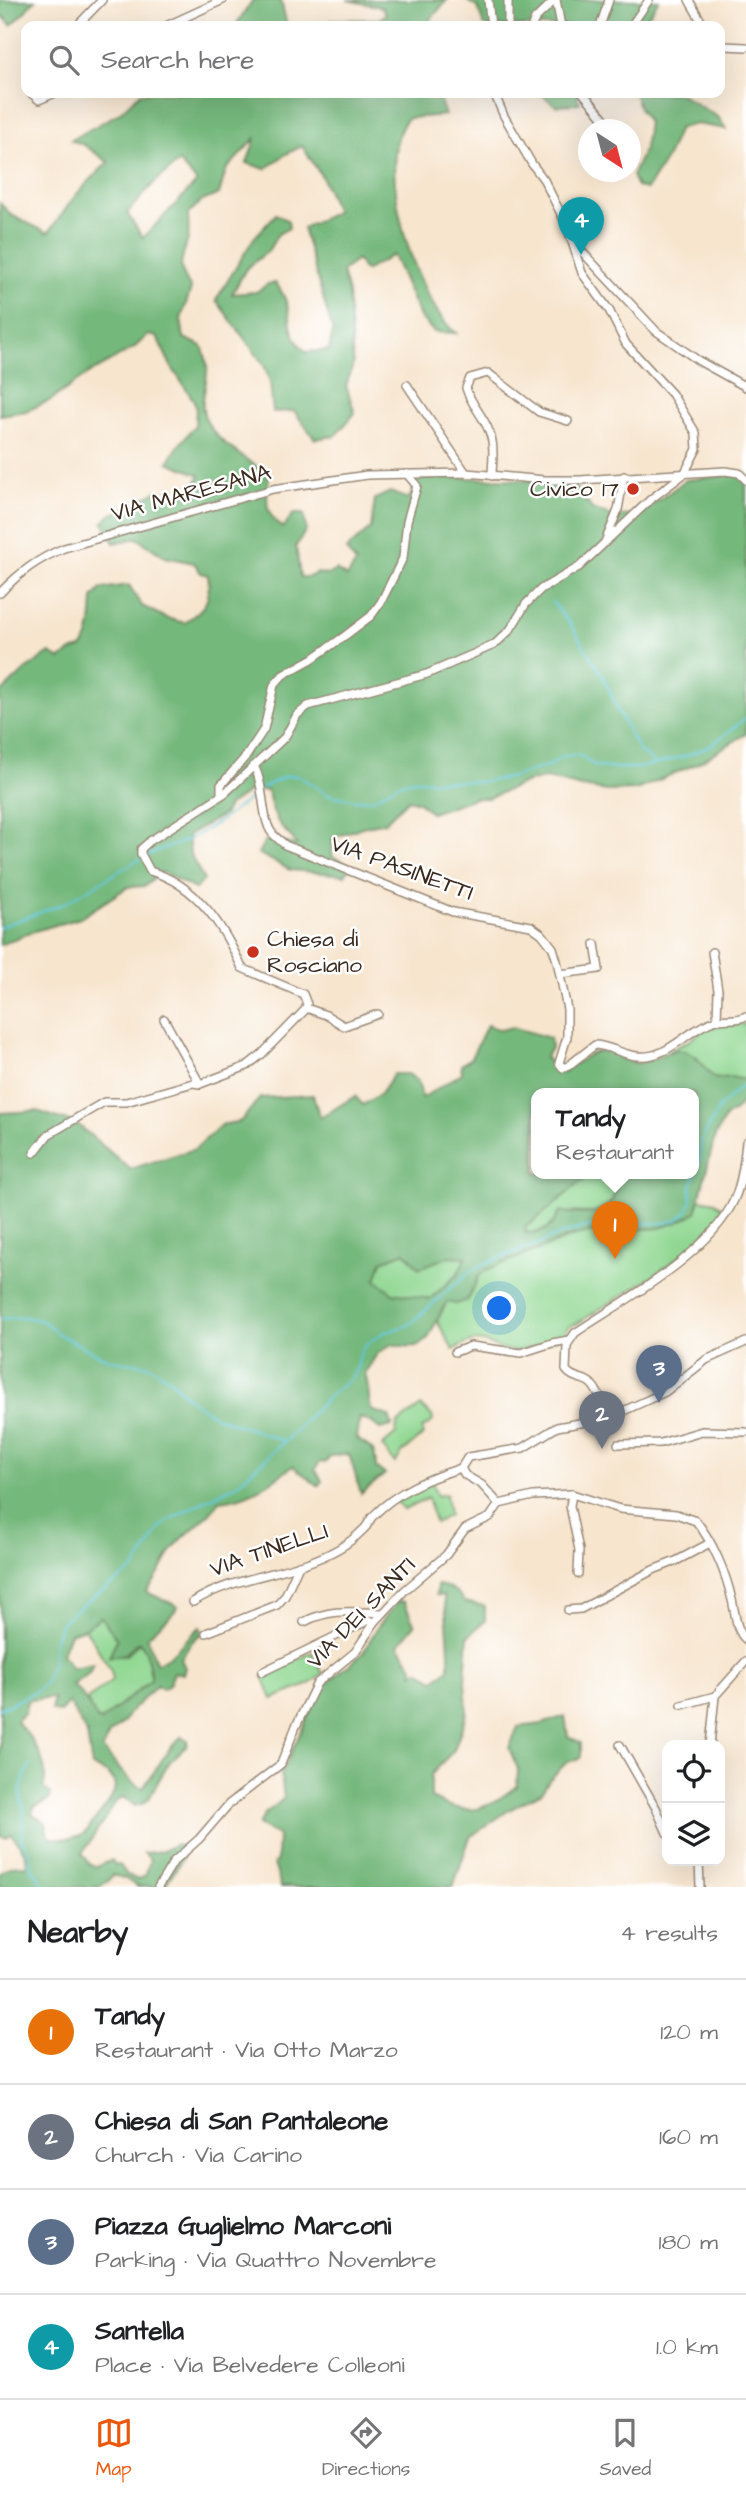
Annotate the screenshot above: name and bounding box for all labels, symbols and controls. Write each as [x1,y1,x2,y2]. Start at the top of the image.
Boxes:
search box [21,21,725,98]
icon: search [45,41,83,79]
text: Search here [101,42,254,78]
north arrow [578,119,641,182]
pin: 4 [558,197,604,255]
street label: VIA MARESANA [108,456,275,530]
place label: Civico 17 [530,473,619,505]
marker: Civico 17 [625,481,641,497]
street label: VIA PASINETTI [326,827,478,909]
place label: Chiesa di Rosciano [267,923,362,981]
marker: Chiesa di Rosciano [245,944,261,960]
popup [531,1088,699,1179]
text: Tandy [556,1100,626,1136]
text: Restaurant [556,1136,674,1168]
pin: 1 [592,1201,638,1259]
your location [482,1291,516,1325]
pin: 3 [636,1345,682,1403]
pin: 2 [579,1391,625,1449]
street label: VIA TINELLI [206,1515,332,1585]
street label: VIA DEI SANTI [299,1550,423,1676]
map controls [662,1740,725,1866]
button: locate [662,1740,725,1803]
button: layers [662,1803,725,1866]
text: Nearby [28,1912,128,1954]
text: 4 results [620,1917,718,1949]
text: Tandy [95,1998,165,2034]
text: 1 [50,2016,52,2048]
text: 120 m [660,2016,718,2048]
text: Restaurant · Via Otto Marzo [95,2034,398,2066]
text: Chiesa di San Pantaleone [95,2103,388,2139]
text: 2 [44,2121,58,2153]
text: 160 m [659,2121,718,2153]
text: Church · Via Carino [95,2139,302,2171]
text: Piazza Guglielmo Marconi [95,2208,391,2244]
text: 3 [45,2226,57,2258]
text: 180 m [659,2226,718,2258]
text: Parking · Via Quattro Novembre [95,2244,436,2276]
text: Santella [95,2313,184,2349]
text: 4 [43,2331,59,2363]
text: 1.0 km [656,2331,718,2363]
text: Place · Via Belvedere Colleoni [95,2349,405,2381]
tab: Map [95,2414,133,2483]
tab: Directions [322,2414,410,2483]
tab: Saved [600,2414,651,2483]

